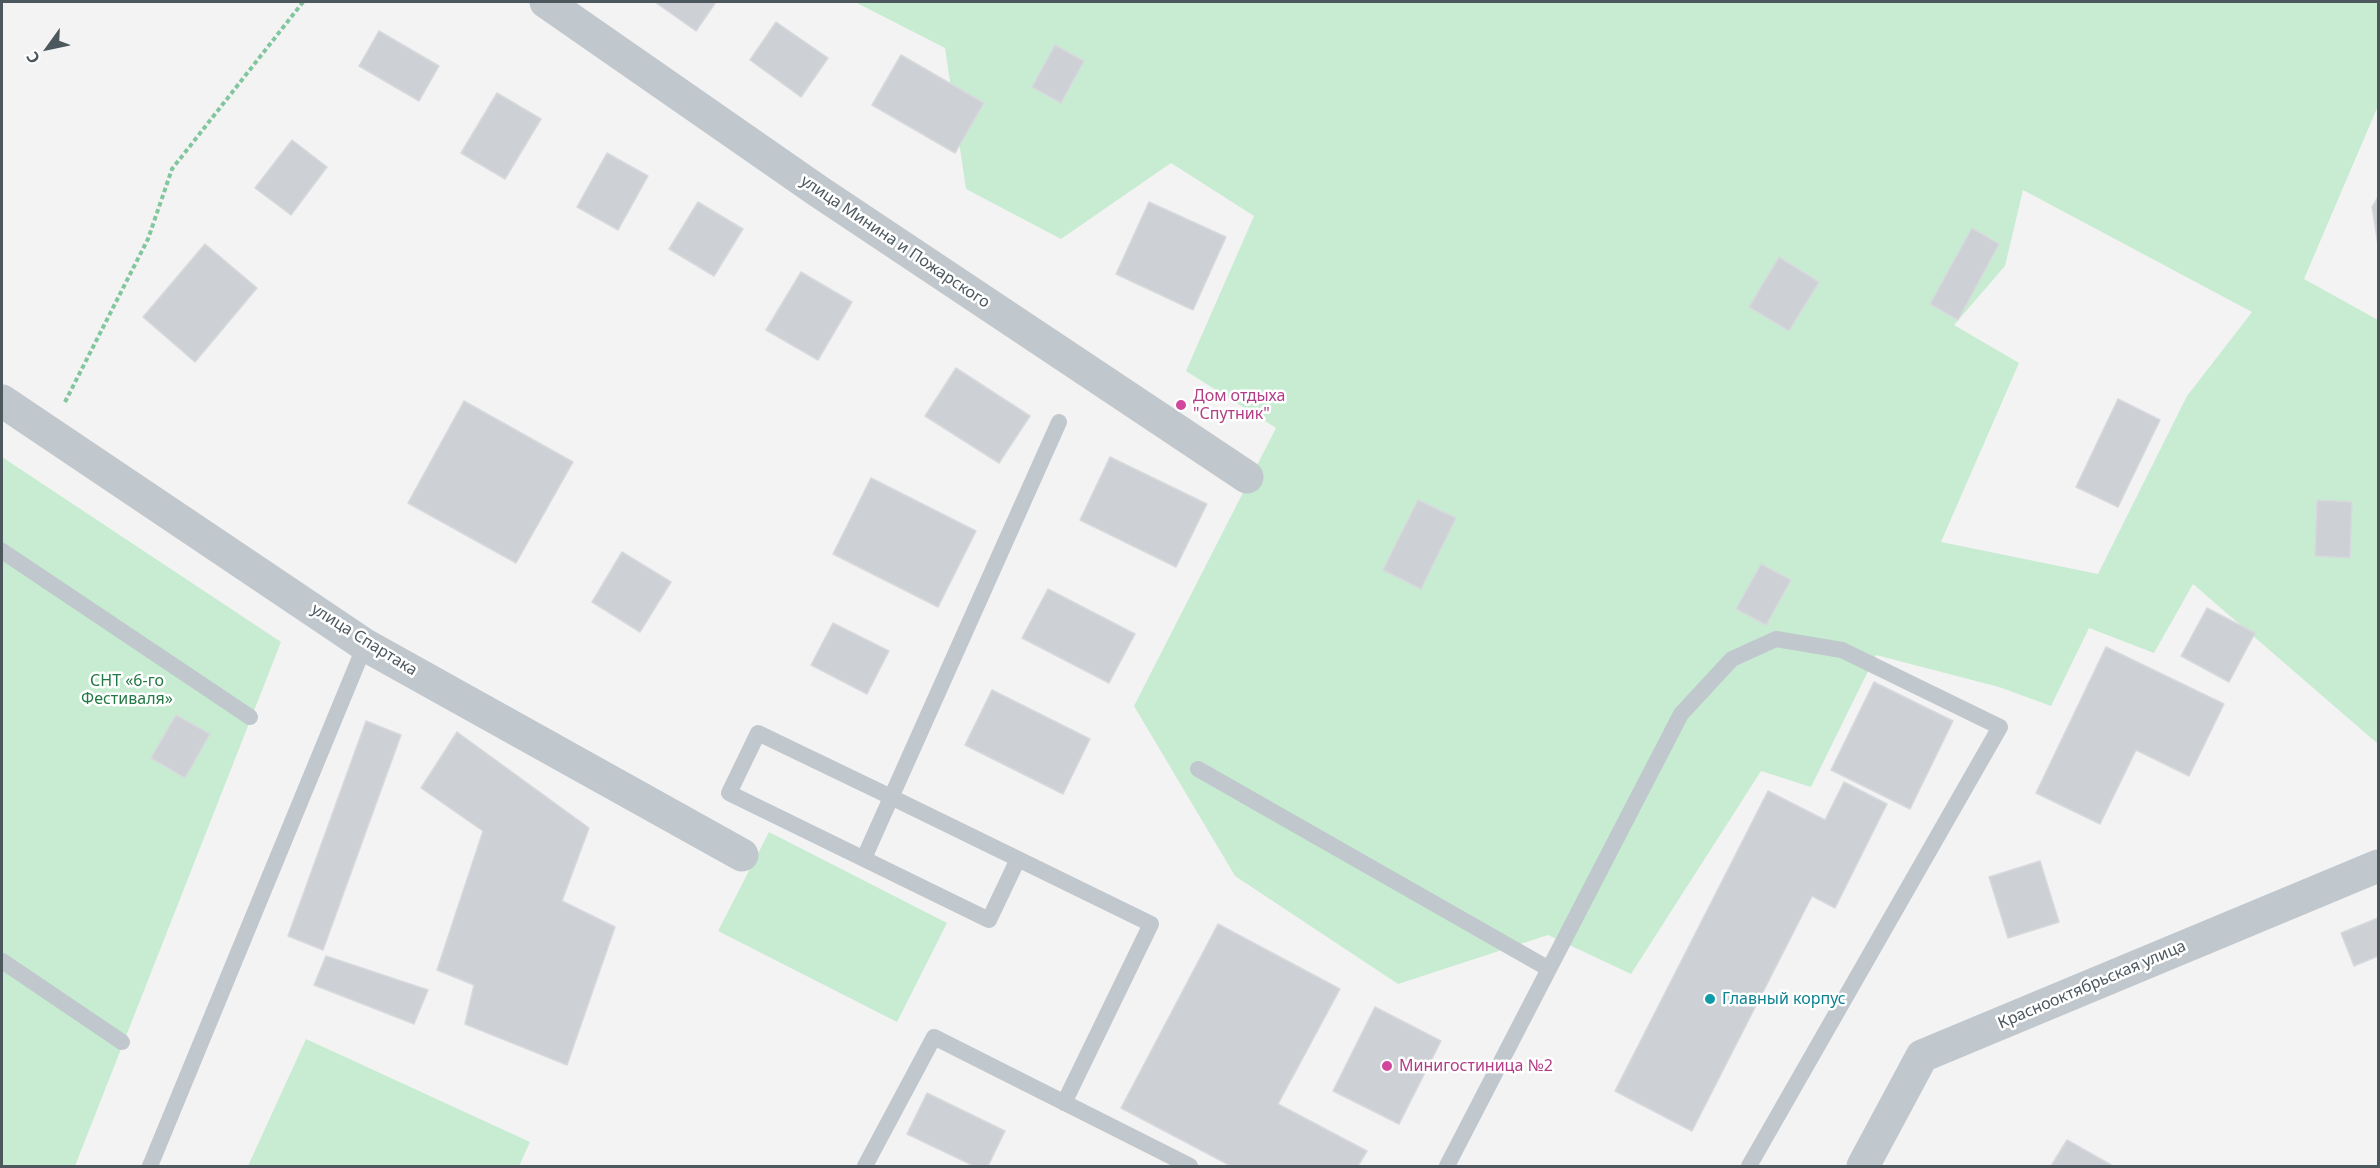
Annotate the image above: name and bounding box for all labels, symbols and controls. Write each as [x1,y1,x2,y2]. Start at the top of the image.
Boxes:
north arrow [18,18,78,78]
text: С [21,47,45,68]
street label: улица Минина и Пожарского [797,171,993,313]
place label: Дом отдыха "Спутник" [1193,386,1285,424]
marker: Дом отдыха "Спутник" [1174,398,1188,412]
street label: улица Спартака [307,600,421,680]
park label: СНТ «6-го Фестиваля» [81,671,173,709]
street label: Краснооктябрьская улица [1995,937,2189,1033]
place label: Главный корпус [1722,989,1846,1009]
marker: Главный корпус [1703,992,1717,1006]
place label: Минигостиница №2 [1399,1056,1553,1076]
marker: Минигостиница №2 [1380,1059,1394,1073]

